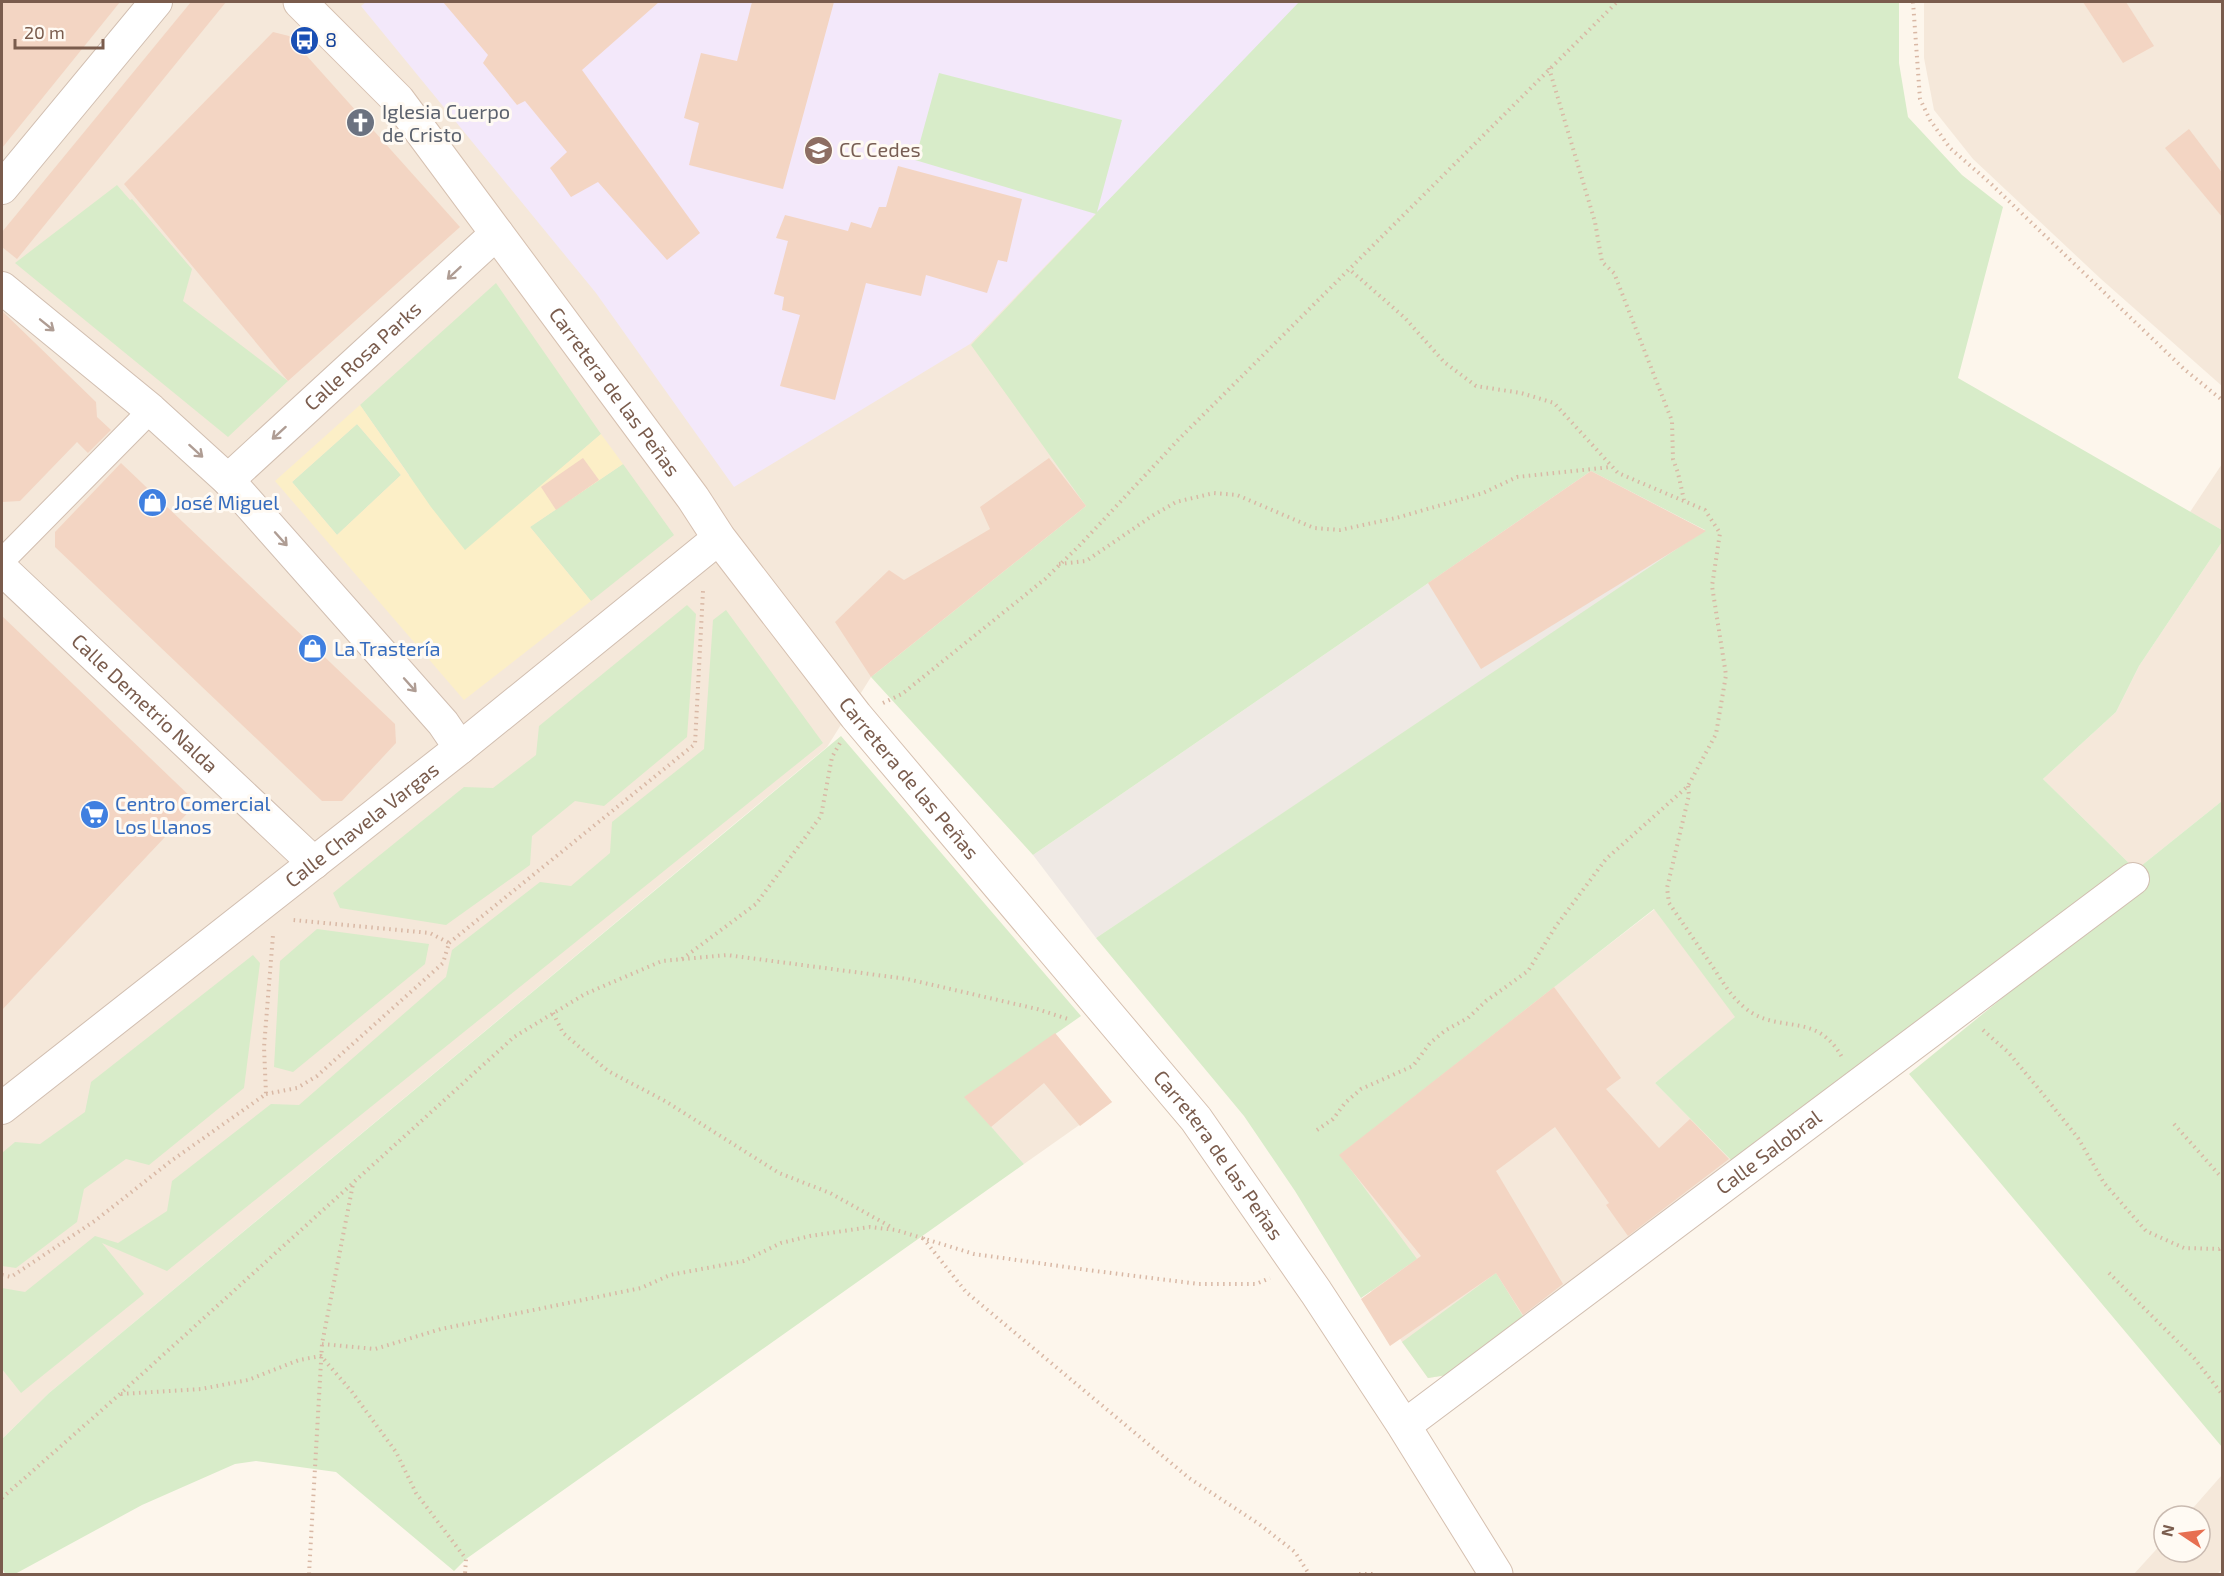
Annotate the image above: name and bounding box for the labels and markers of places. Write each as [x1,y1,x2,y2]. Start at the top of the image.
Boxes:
bus stop icon: 8 [288,24,320,56]
place label: 8 [325,27,337,51]
place label: Iglesia Cuerpo de Cristo [382,99,510,146]
church icon: Iglesia Cuerpo de Cristo [345,107,377,139]
school or university icon: CC Cedes [802,134,834,166]
place label: CC Cedes [839,137,921,161]
shop icon: José Miguel [137,487,169,519]
place label: José Miguel [174,490,279,514]
shop icon: La Trastería [297,633,329,665]
place label: La Trastería [334,636,441,660]
place label: Centro Comercial Los Llanos [115,791,270,838]
supermarket icon: Centro Comercial Los Llanos [78,799,110,831]

